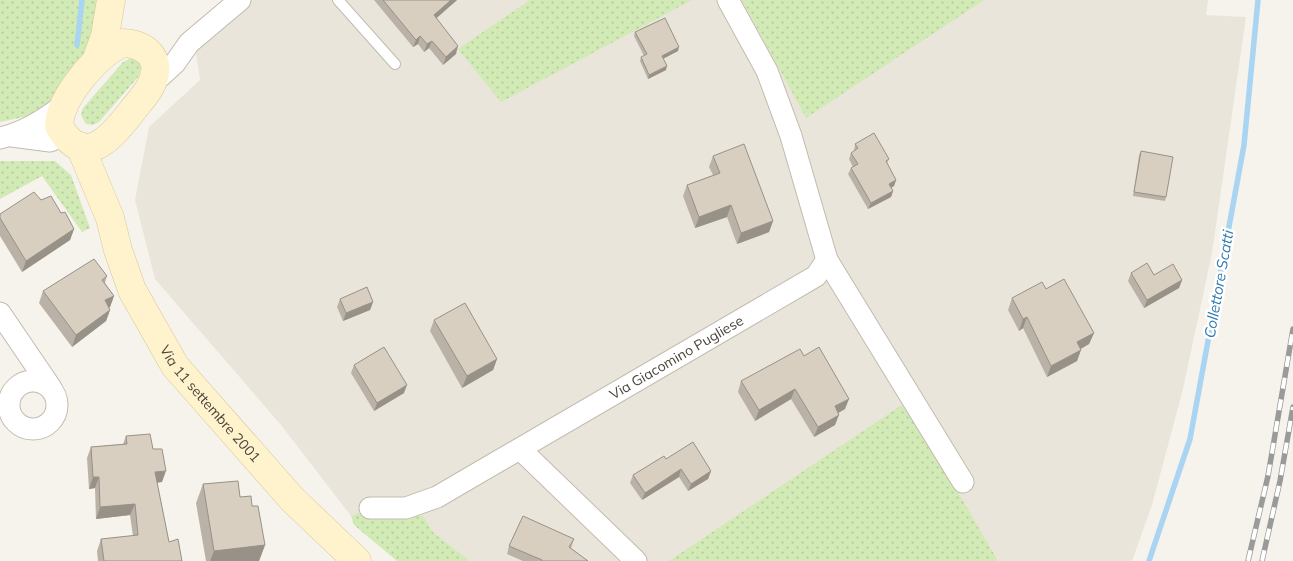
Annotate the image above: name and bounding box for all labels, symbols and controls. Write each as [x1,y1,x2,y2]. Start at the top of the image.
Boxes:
water label: Collettore Scatti [1200,228,1237,339]
street label: Via Giacomino Pugliese [606,311,747,403]
street label: Via 11 settembre 2001 [156,342,265,466]

